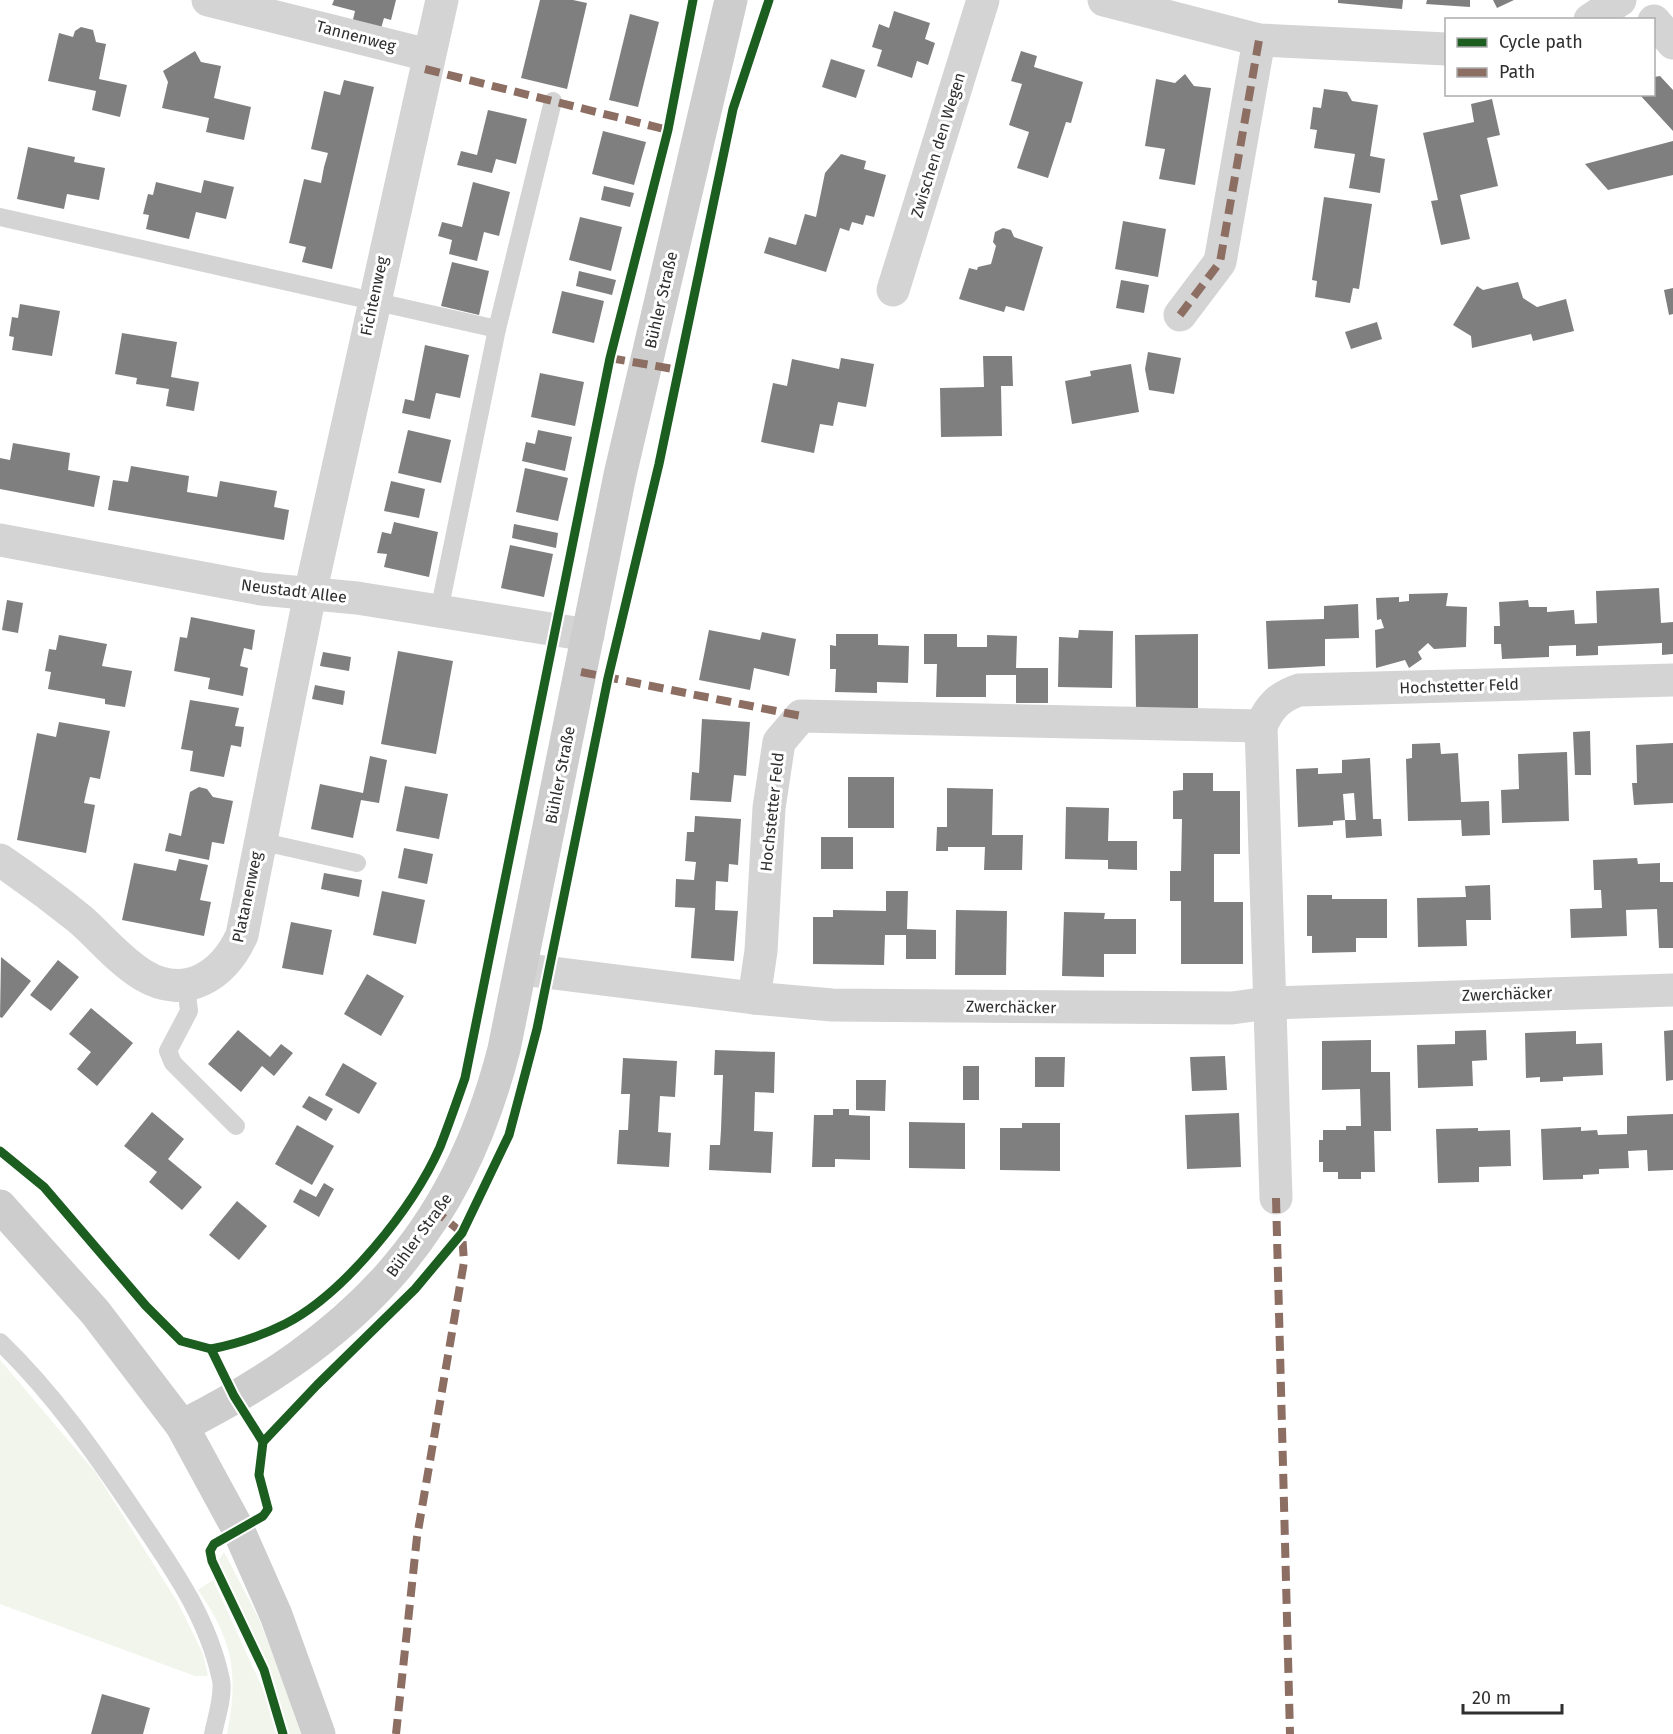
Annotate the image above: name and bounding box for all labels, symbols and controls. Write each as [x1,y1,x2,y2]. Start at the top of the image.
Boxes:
street label: Tannenweg [314,16,398,56]
legend [1445,18,1655,96]
text: Cycle path [1499,31,1583,53]
text: Path [1499,61,1535,83]
street label: Zwischen den Wegen [907,70,969,220]
street label: Bühler Straße [641,250,681,350]
street label: Fichtenweg [356,254,392,338]
street label: Neustadt Allee [240,575,348,607]
street label: Hochstetter Feld [1399,674,1519,698]
street label: Bühler Straße [541,725,579,825]
street label: Hochstetter Feld [756,752,788,872]
street label: Platanenweg [228,849,266,944]
street label: Zwerchäcker [1461,983,1553,1005]
street label: Zwerchäcker [966,997,1057,1017]
street label: Bühler Straße [382,1189,456,1281]
scale bar [1463,1677,1562,1715]
text: 20 m [1472,1687,1511,1709]

